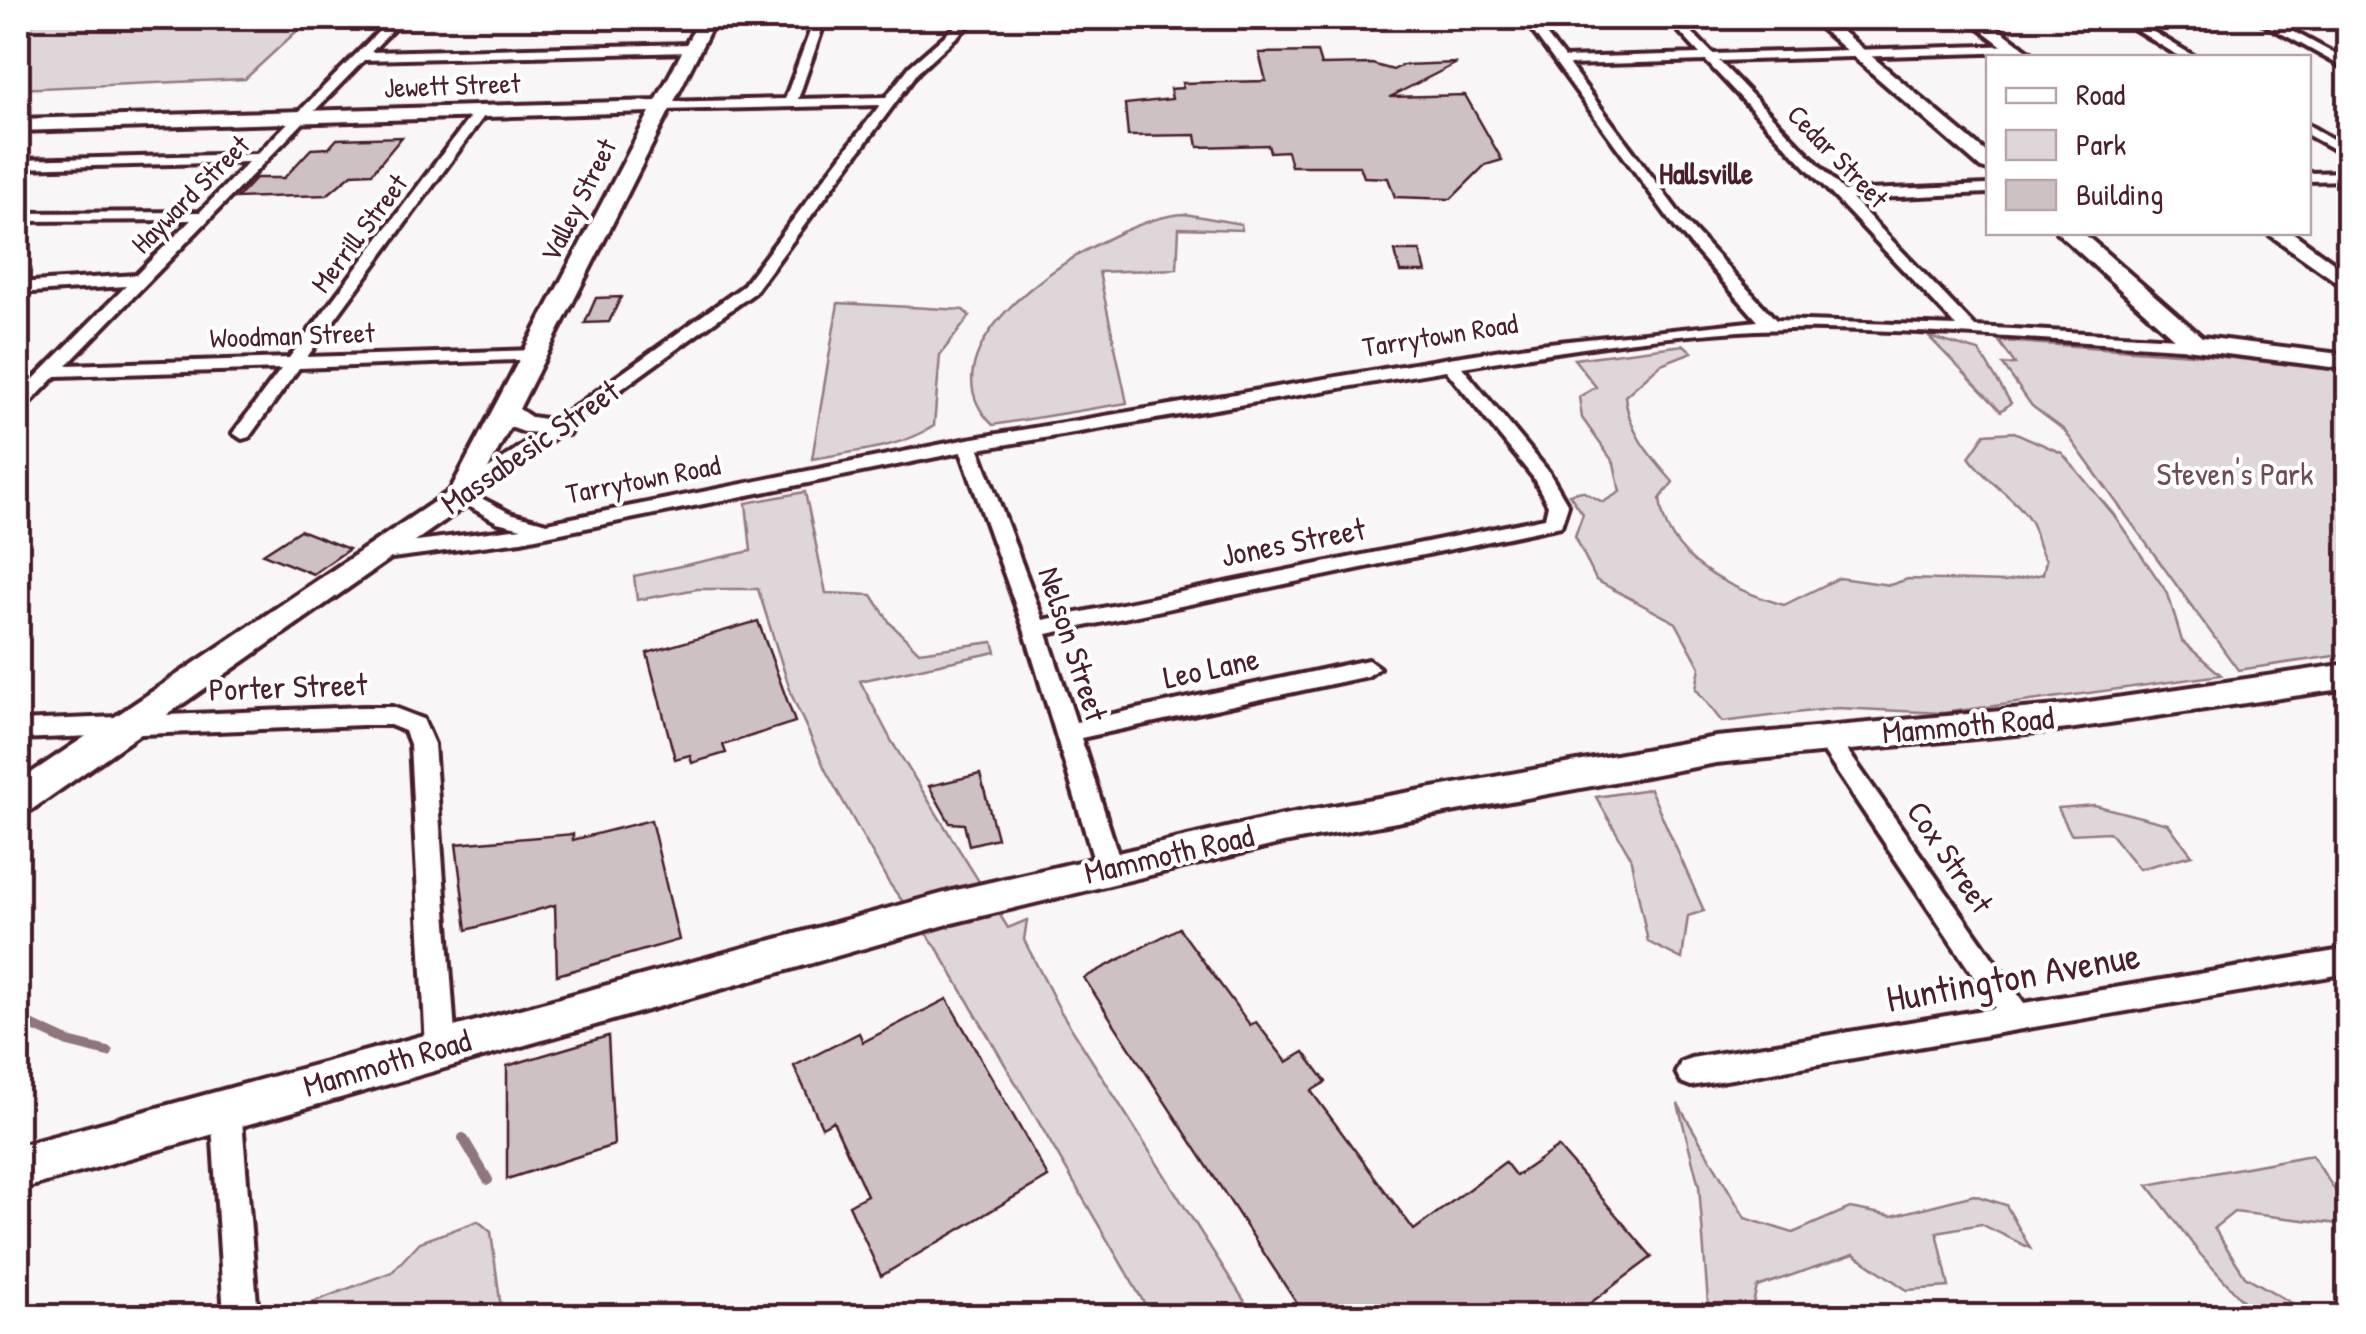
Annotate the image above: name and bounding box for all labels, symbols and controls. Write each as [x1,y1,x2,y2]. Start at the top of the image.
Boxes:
legend [1986,55,2311,235]
street label: Jewett Street [383,64,521,106]
text: Road [2076,74,2125,114]
street label: Cedar Street [1779,96,1897,217]
text: Park [2076,124,2126,164]
street label: Hayward Street [122,126,258,262]
street label: Valley Street [531,132,625,268]
district label: Hallsville [1659,153,1753,193]
street label: Merrill Street [302,166,416,300]
text: Building [2076,174,2163,214]
street label: Tarrytown Road [1360,304,1520,366]
street label: Woodman Street [209,313,375,357]
street label: Massabesic Street [432,369,628,524]
street label: Tarrytown Road [563,445,723,513]
park label: Steven's Park [2157,452,2313,495]
street label: Jones Street [1217,506,1370,577]
street label: Nelson Street [1028,561,1119,727]
street label: Leo Lane [1159,636,1263,699]
street label: Porter Street [208,662,369,711]
street label: Mammoth Road [1880,696,2056,753]
street label: Cox Street [1897,792,2004,922]
street label: Mammoth Road [1080,813,1258,894]
street label: Huntington Avenue [1882,928,2144,1024]
street label: Mammoth Road [298,1018,476,1107]

